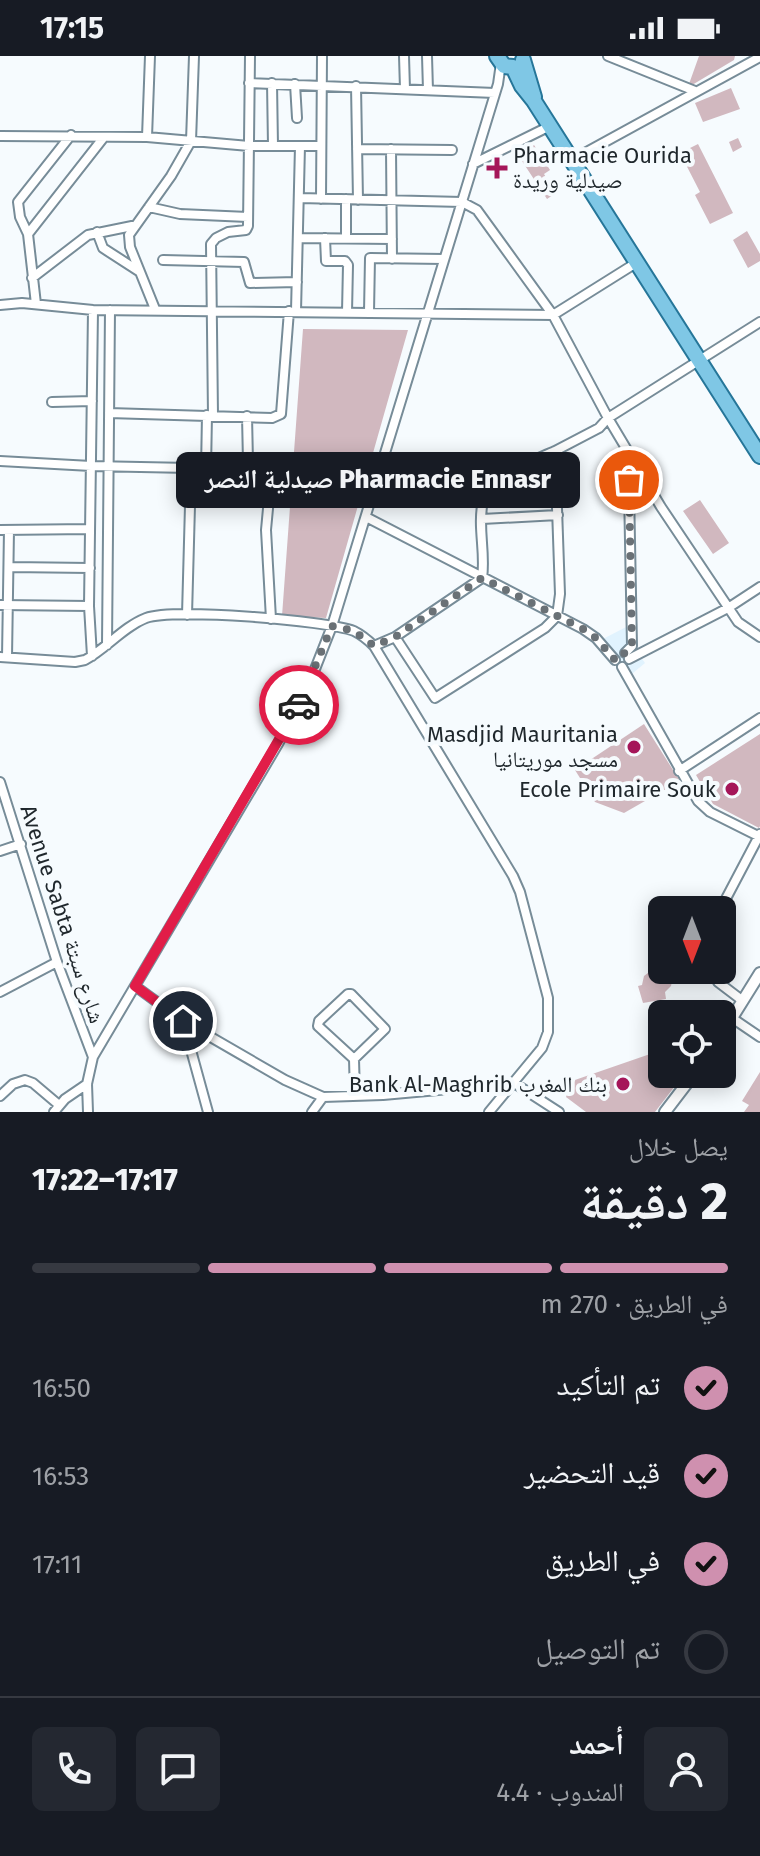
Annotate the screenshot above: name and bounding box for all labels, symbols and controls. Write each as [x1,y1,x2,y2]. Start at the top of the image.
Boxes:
text: 17:15 [40,10,104,46]
place label: Pharmacie Ourida صيدلية وريدة [513,142,692,194]
marker: Pharmacie Ourida صيدلية وريدة [488,159,506,177]
pin [595,446,663,514]
callout: Pharmacie Ennasr صيدلية النصر [177,452,581,508]
icon: bag [607,458,651,502]
text: Pharmacie Ennasr صيدلية النصر [205,464,551,495]
courier [259,665,339,745]
icon: car [277,683,321,727]
place label: Masdjid Mauritania مسجد موريتانيا [427,721,618,773]
marker: Masdjid Mauritania مسجد موريتانيا [625,738,643,756]
place label: Ecole Primaire Souk [519,776,717,803]
marker: Ecole Primaire Souk [723,780,741,798]
street label: Avenue Sabta شارع سبتة [14,802,111,1027]
north arrow [648,896,736,984]
map controls [648,896,736,1088]
pin [149,987,217,1055]
icon: home [161,999,205,1043]
button: locate [648,1000,736,1088]
place label: Bank Al-Maghrib بنك المغرب [349,1071,607,1098]
marker: Bank Al-Maghrib بنك المغرب [614,1075,632,1093]
text: يصل خلال [629,1132,728,1163]
text: 17:17–17:22 [32,1162,178,1198]
text: 2 دقيقة [580,1170,728,1233]
text: في الطريق · 270 m [541,1289,728,1320]
icon: check [684,1366,728,1410]
text: تم التأكيد [557,1367,660,1403]
text: 16:50 [32,1373,91,1404]
icon: check [684,1454,728,1498]
text: قيد التحضير [524,1455,660,1491]
text: 16:53 [32,1461,89,1492]
icon: check [684,1542,728,1586]
text: في الطريق [545,1543,660,1579]
text: 17:11 [32,1549,82,1580]
text: تم التوصيل [535,1631,660,1667]
text: أحمد [569,1726,624,1762]
button: phone [32,1727,116,1811]
button: chat [136,1727,220,1811]
button: person [644,1727,728,1811]
text: المندوب · 4.4 [496,1777,624,1808]

